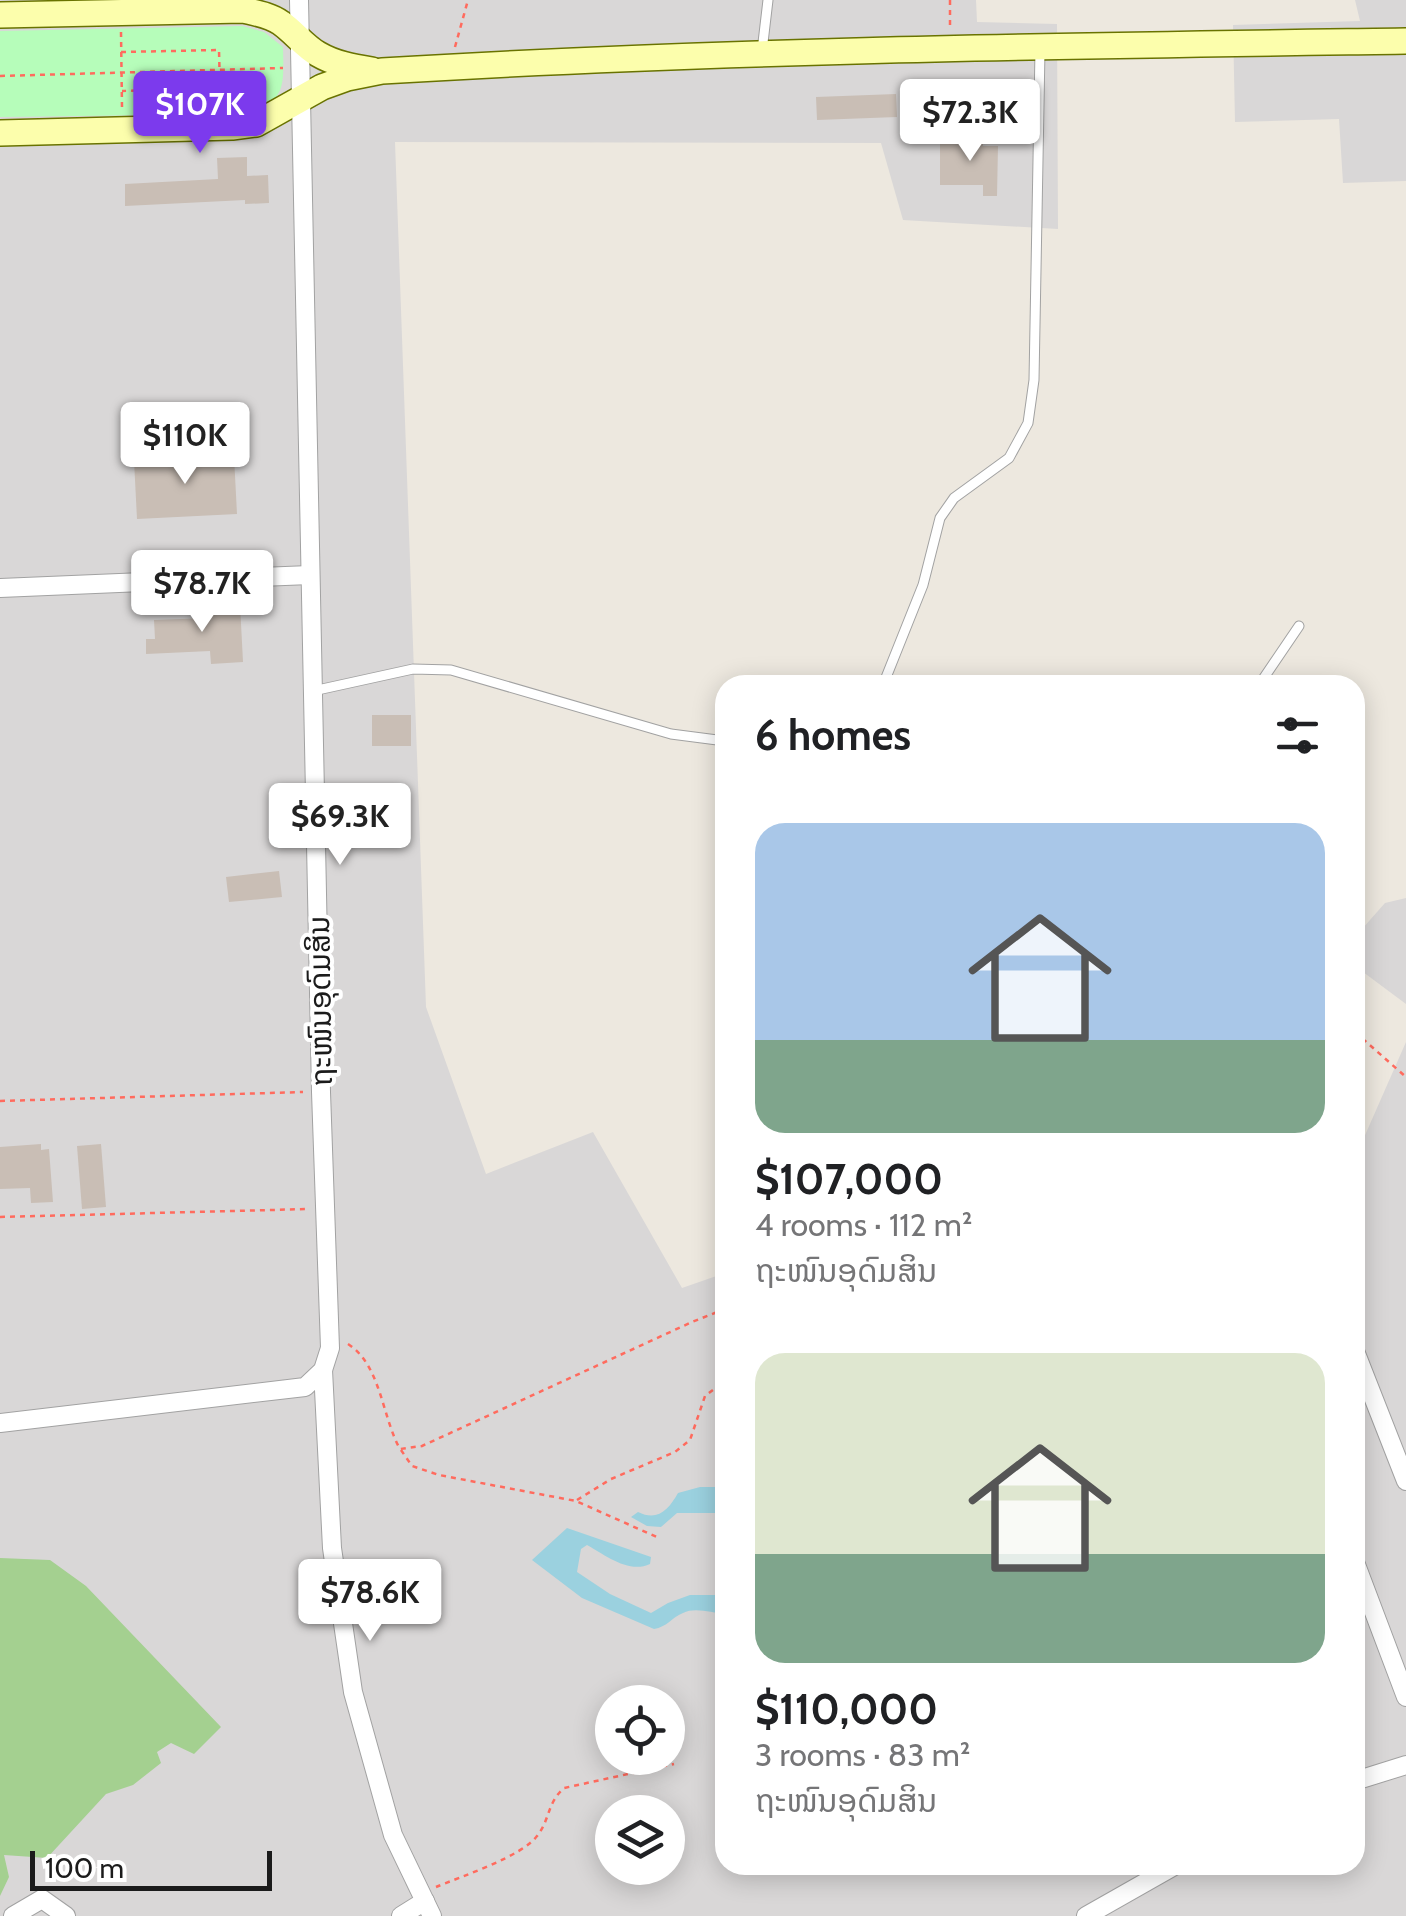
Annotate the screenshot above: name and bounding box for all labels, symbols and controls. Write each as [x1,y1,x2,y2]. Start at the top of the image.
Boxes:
pin: $107K [130,71,270,156]
pin: $72.3K [889,79,1051,164]
text: $107K [155,84,245,123]
text: $72.3K [922,92,1018,131]
pin: $110K [115,402,255,487]
text: $110K [143,415,227,454]
pin: $78.7K [121,550,283,635]
text: $78.7K [153,563,251,602]
icon: filters [1270,708,1325,763]
text: 6 homes [755,709,911,761]
pin: $69.3K [259,783,421,868]
text: $69.3K [291,796,389,835]
icon: home [950,888,1130,1068]
street label: ຖະໜົນອຸດົມສິນ [300,915,340,1087]
text: $107,000 [755,1153,943,1205]
text: 4 rooms · 112 m² [755,1205,972,1244]
text: ຖະໜົນອຸດົມສິນ [755,1251,937,1290]
icon: home [950,1418,1130,1598]
pin: $78.6K [289,1559,451,1644]
text: $78.6K [320,1572,420,1611]
text: $110,000 [755,1683,938,1735]
map controls [595,1685,685,1885]
button: locate [595,1685,685,1775]
text: 3 rooms · 83 m² [755,1735,970,1774]
text: ຖະໜົນອຸດົມສິນ [755,1781,937,1820]
button: layers [595,1795,685,1885]
scale bar [30,1846,272,1890]
text: 100 m [45,1851,124,1885]

